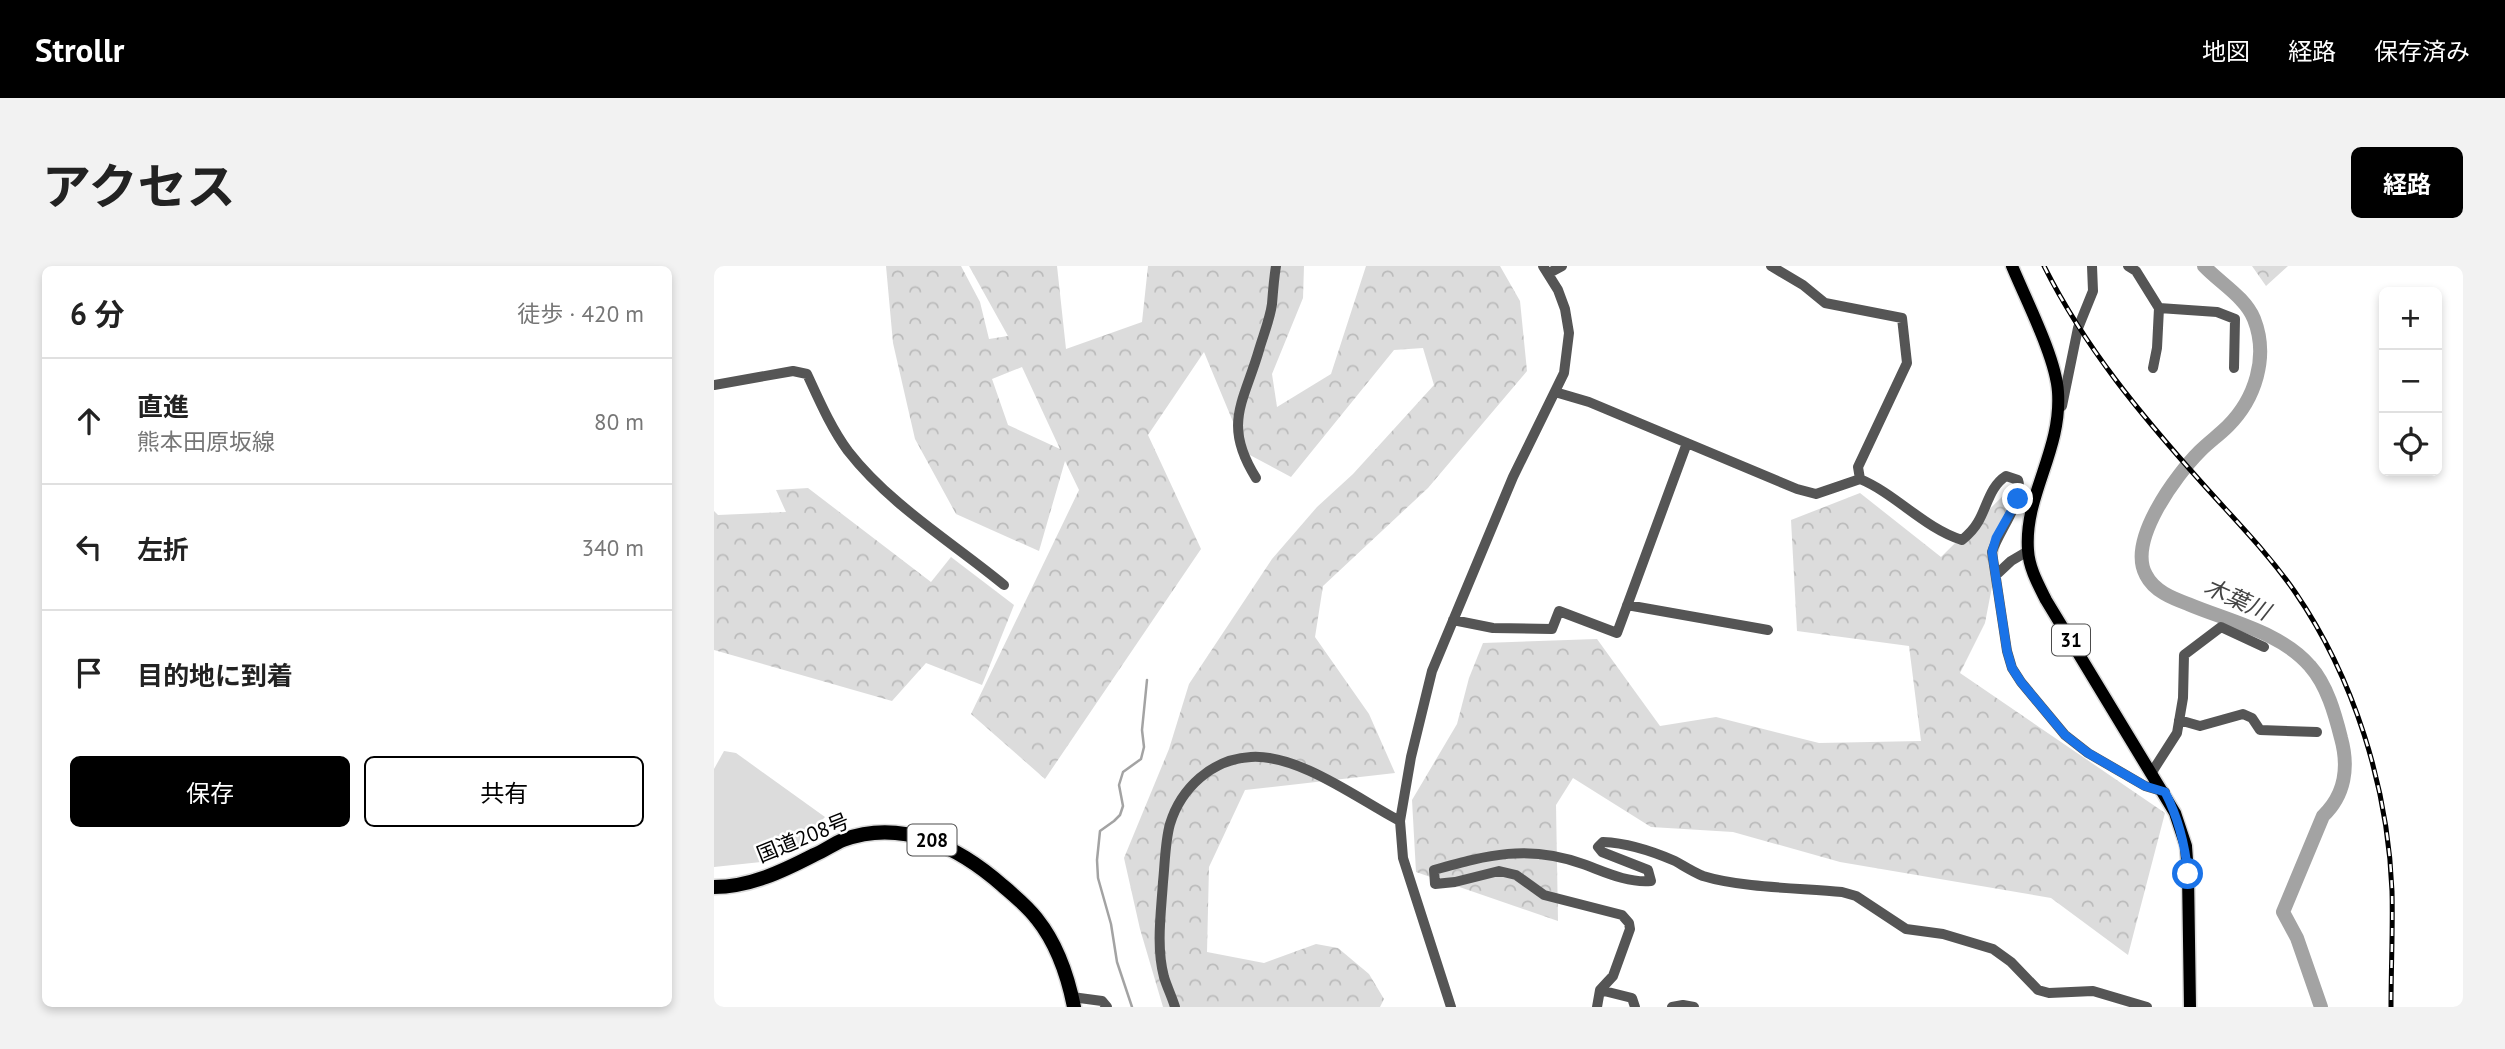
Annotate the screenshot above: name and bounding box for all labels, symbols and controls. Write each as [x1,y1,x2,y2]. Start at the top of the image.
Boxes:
text: Strollr [35,28,124,71]
text: 地図 [2202,36,2250,67]
text: 経路 [2288,36,2336,67]
text: 保存済み [2374,36,2470,67]
button: 経路 [2351,147,2463,218]
text: アクセス [42,154,236,218]
map controls [2379,287,2442,476]
button: + [2379,287,2442,350]
text: 6 分 [70,294,125,333]
text: 徒歩 · 420 m [517,299,644,328]
button: − [2379,350,2442,413]
text: 直進 [137,390,189,423]
icon: ahead [70,402,108,440]
text: 80 m [594,407,644,436]
button: locate [2379,413,2442,476]
text: 熊本田原坂線 [137,427,275,456]
route end [2002,483,2033,514]
icon: left [70,528,108,566]
text: 左折 [137,533,189,566]
text: 340 m [582,533,644,562]
water label: 木葉川 [2200,571,2277,627]
road number: 31 [2052,624,2090,656]
icon: arrive [70,654,108,692]
text: 目的地に到着 [137,659,293,692]
button: 保存 [70,756,350,827]
button: 共有 [364,756,644,827]
street label: 国道208号 [753,807,853,868]
road number: 208 [908,824,956,856]
route start [2172,858,2203,889]

